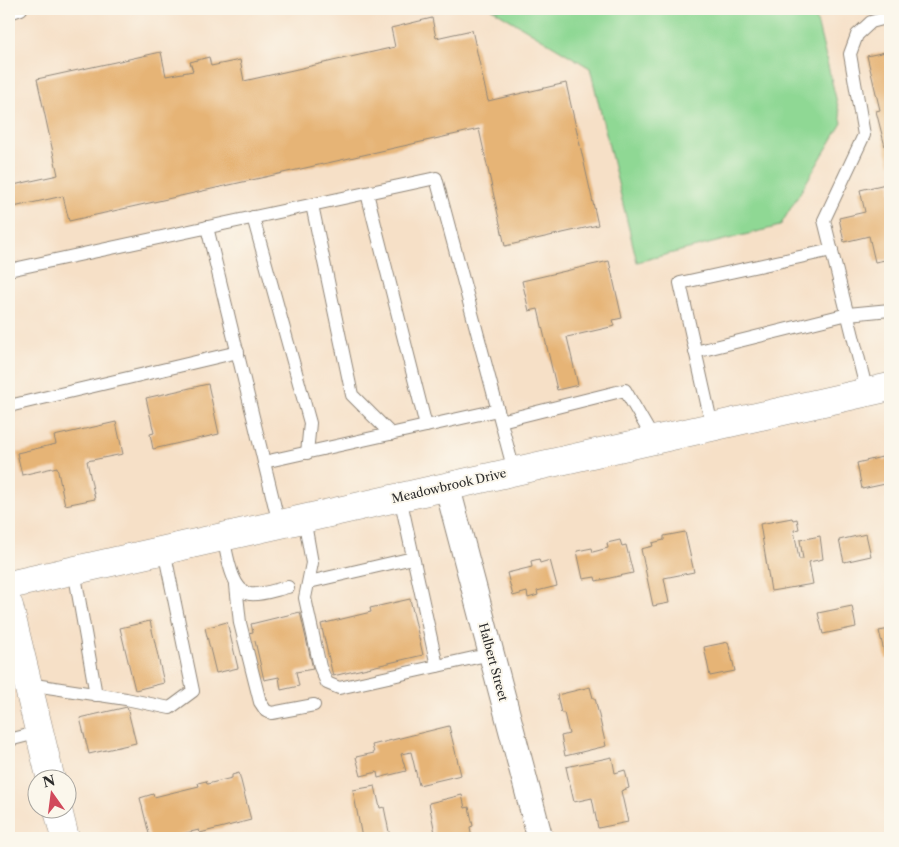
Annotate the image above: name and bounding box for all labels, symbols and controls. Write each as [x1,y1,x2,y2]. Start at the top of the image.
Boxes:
street label: Meadowbrook Drive [390,465,508,506]
street label: Halbert Street [476,621,511,703]
north arrow [28,770,78,820]
text: N [41,771,57,792]

